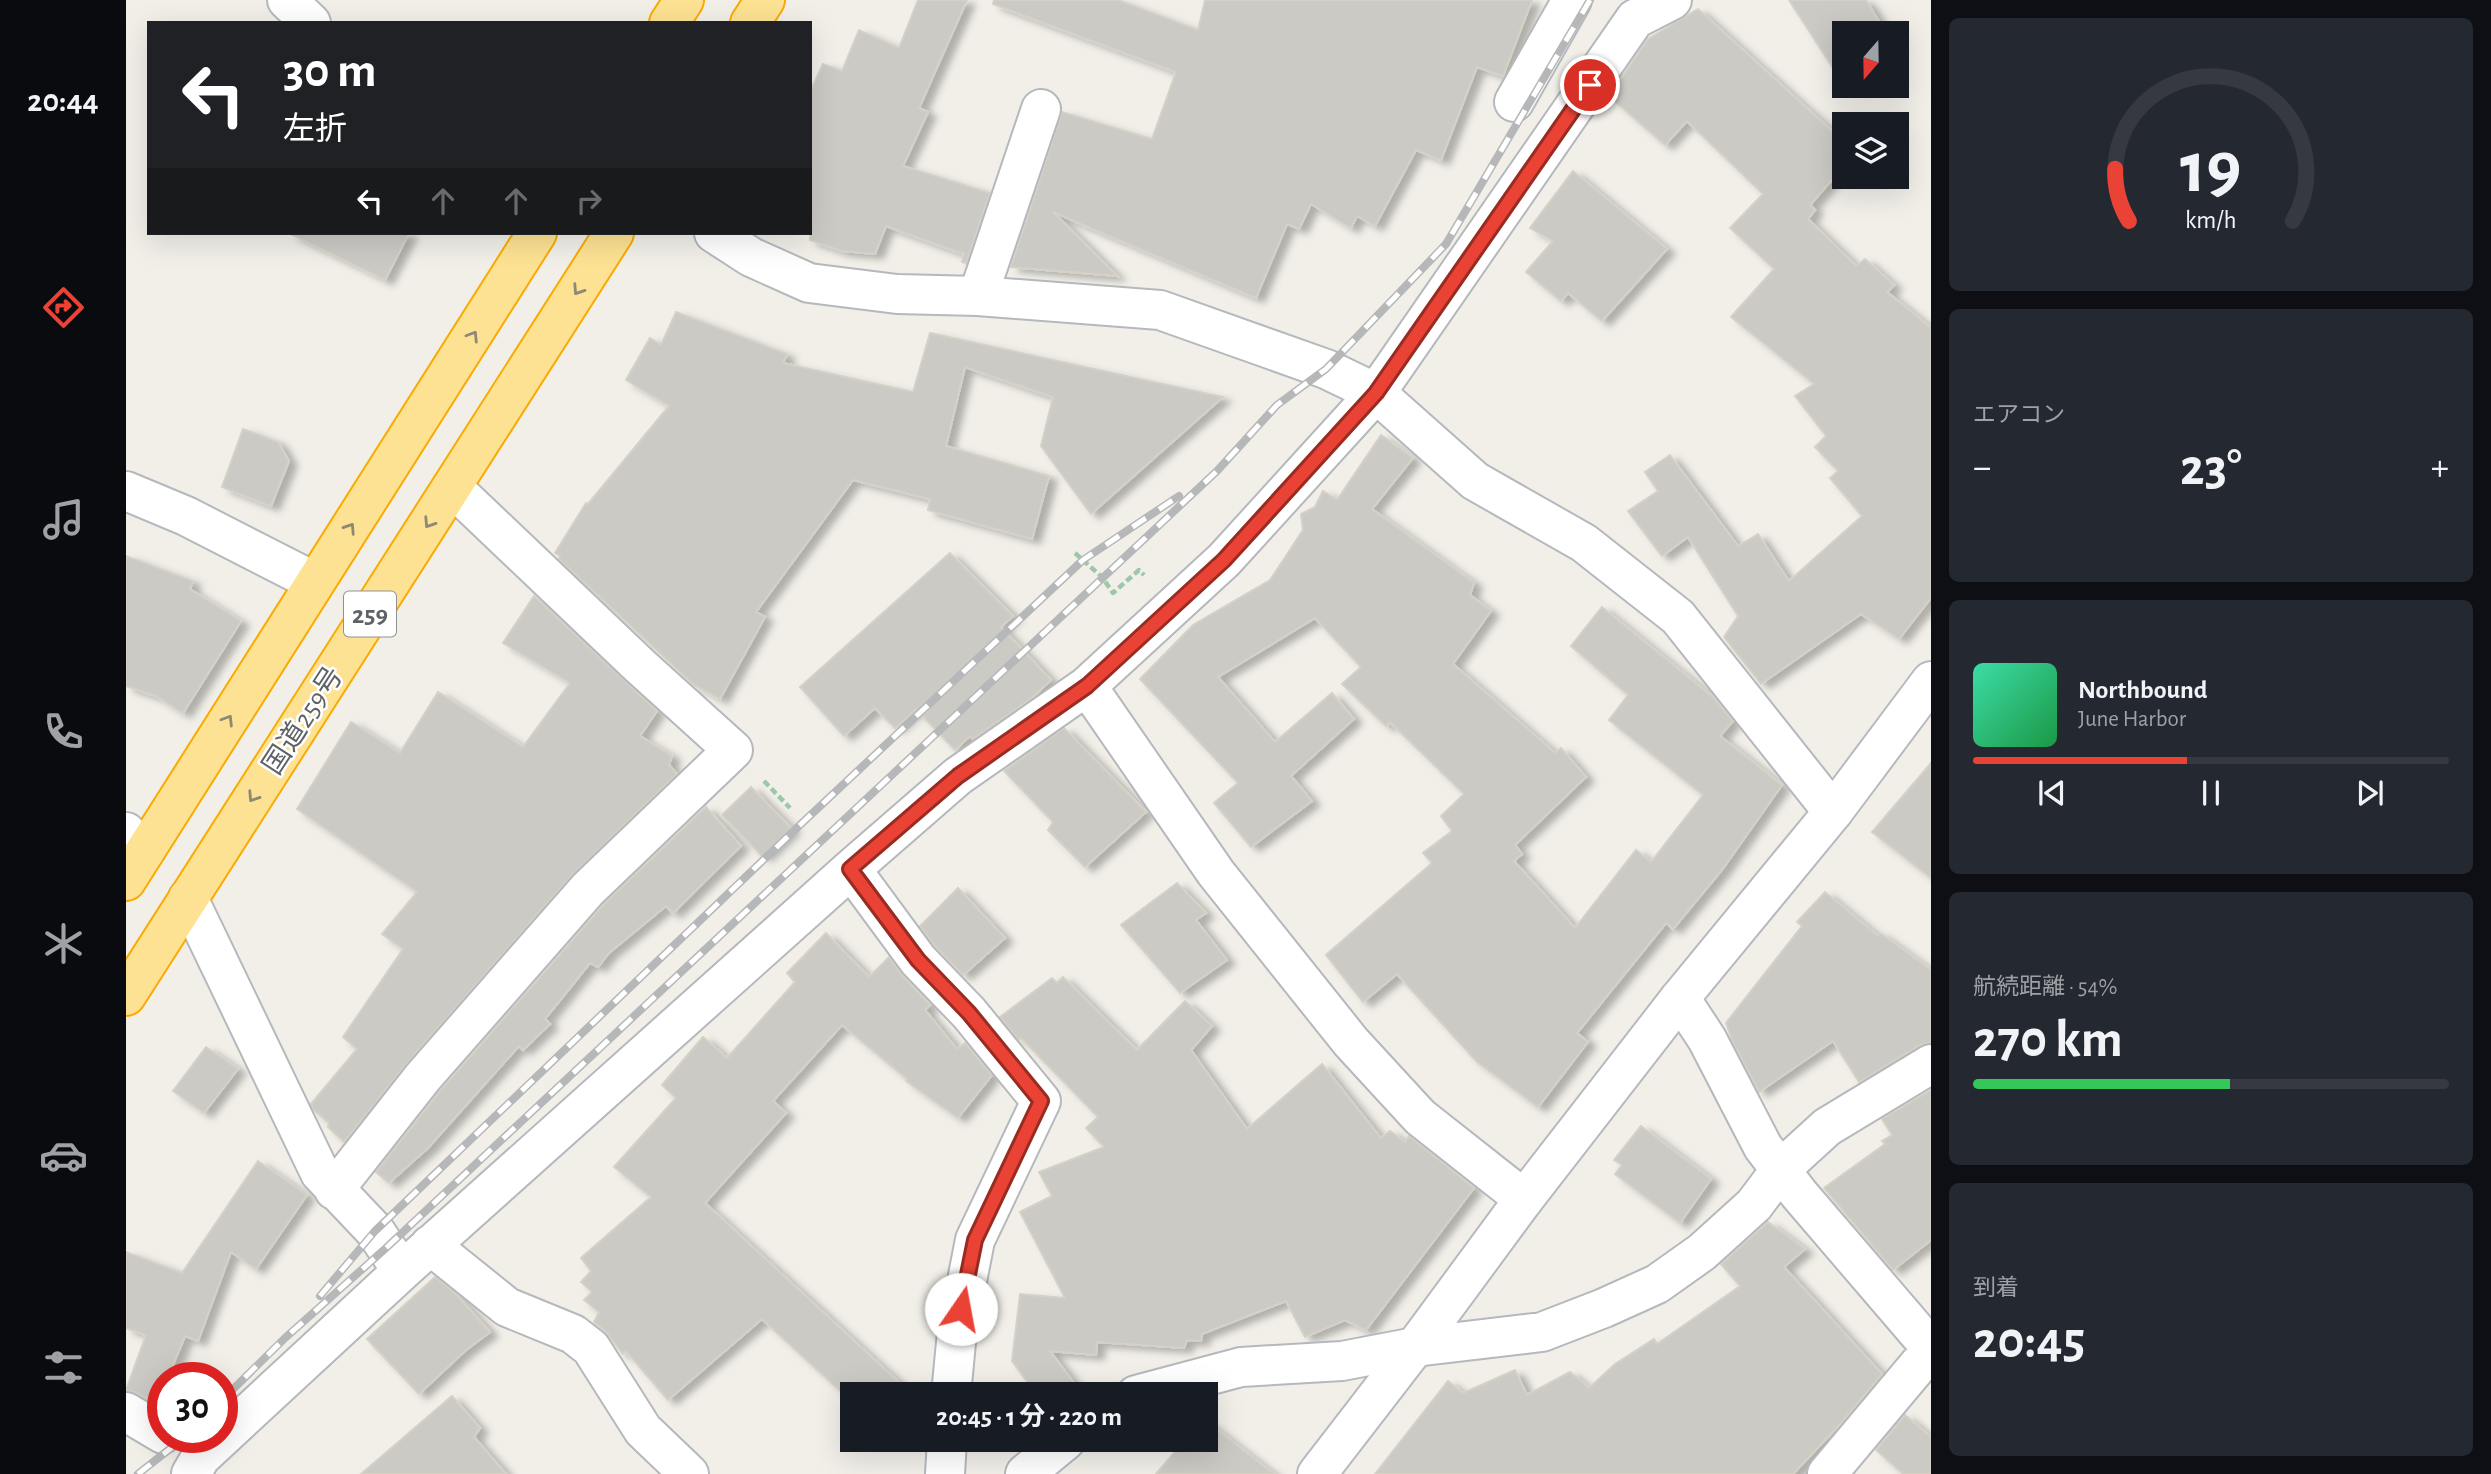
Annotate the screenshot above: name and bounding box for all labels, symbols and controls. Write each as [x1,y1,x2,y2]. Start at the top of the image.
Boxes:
north arrow [1832,21,1909,98]
map controls [1832,21,1909,189]
text: 30 m [283,47,377,96]
icon: left [168,49,259,140]
pin [1560,55,1620,115]
icon: arrive [1571,66,1609,104]
text: 20:44 [27,85,99,117]
button: layers [1832,112,1909,189]
text: 左折 [283,113,347,145]
text: 19 [2180,133,2242,206]
icon: left [351,182,389,220]
icon: ahead [424,182,462,220]
icon: ahead [497,182,535,220]
icon: right [570,182,608,220]
text: km/h [2185,207,2237,232]
icon: directions [39,283,88,332]
one-way arrow [573,283,586,296]
one-way arrow [464,330,477,343]
text: エアコン [1973,404,2065,427]
text: 23° [2180,442,2242,494]
text: − [1973,449,1991,487]
text: + [2431,449,2449,487]
icon: music [39,495,88,544]
one-way arrow [424,515,437,528]
one-way arrow [342,522,355,535]
road number: 259 [344,592,396,636]
street label: 国道259号 [257,661,349,780]
text: Northbound [2078,677,2207,703]
icon: phone [39,707,88,756]
text: June Harbor [2078,708,2186,731]
one-way arrow [220,714,233,727]
icon: previous [2033,774,2071,812]
icon: pause [2192,774,2230,812]
icon: next [2351,774,2389,812]
one-way arrow [249,790,262,803]
icon: climate [39,919,88,968]
text: 航続距離 · 54% [1973,976,2118,999]
text: 270 km [1973,1014,2123,1066]
icon: car [39,1131,88,1180]
position arrow [924,1272,998,1346]
text: 到着 [1973,1277,2019,1300]
text: 20:45 [1973,1315,2085,1367]
icon: filters [39,1343,88,1392]
speed limit sign: 30 [147,1362,238,1453]
text: 20:45 · 1 分 · 220 m [936,1404,1122,1430]

